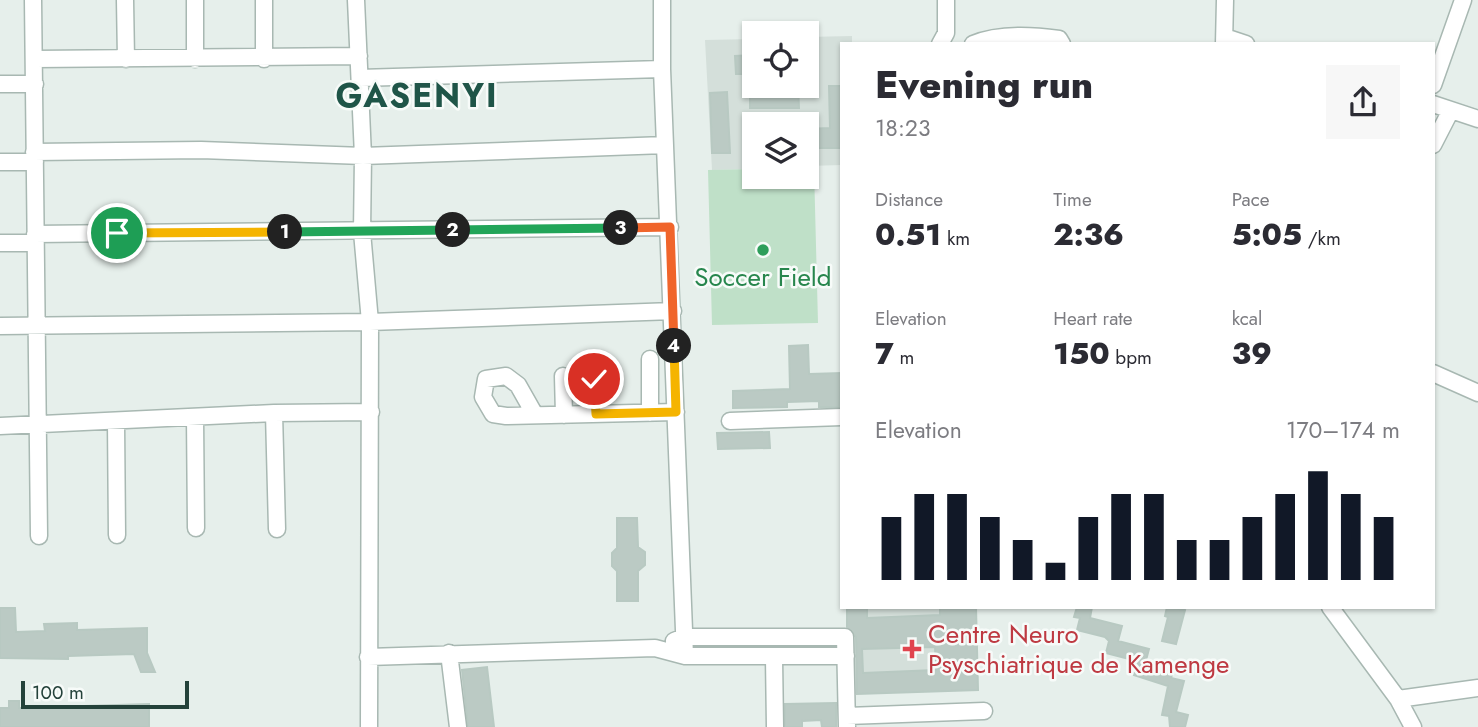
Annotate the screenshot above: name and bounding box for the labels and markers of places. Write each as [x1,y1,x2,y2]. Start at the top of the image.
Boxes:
pin [87,203,147,263]
pin: 3 [604,210,638,246]
pin: 2 [435,212,470,247]
pin: 1 [268,215,302,250]
marker: Soccer Field [755,242,771,258]
place label: Soccer Field [694,258,832,296]
pin: 4 [656,328,692,364]
pin [564,349,624,409]
place label: Centre Neuro Psyschiatrique de Kamenge [928,615,1229,683]
marker: Centre Neuro Psyschiatrique de Kamenge [902,639,922,659]

